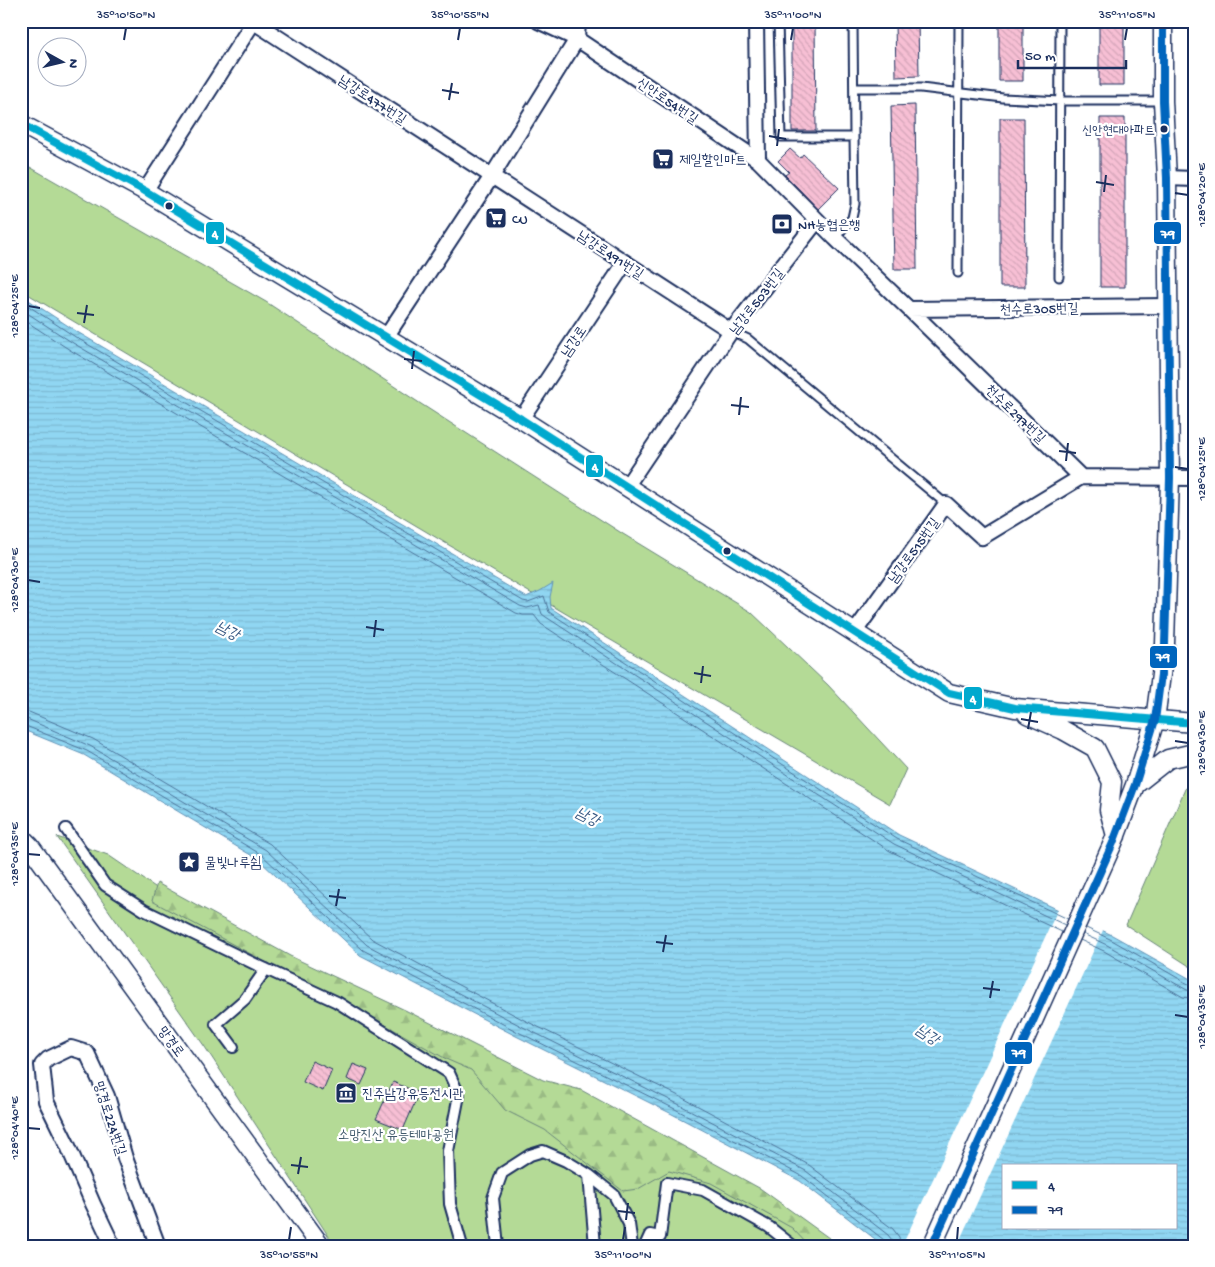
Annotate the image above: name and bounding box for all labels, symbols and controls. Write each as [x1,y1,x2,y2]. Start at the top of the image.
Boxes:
text: 35°10'50"N [96,9,155,23]
text: 35°10'55"N [430,9,489,23]
text: 35°11'00"N [763,9,822,23]
text: 35°11'05"N [1098,9,1155,23]
north arrow [38,38,88,88]
scale bar [1018,38,1125,70]
text: 50 m [1025,48,1056,66]
text: N [63,58,81,69]
street label: 남강로477번길 [335,73,409,130]
street label: 신안로54번길 [633,75,701,129]
place label: 신안현대아파트 [1082,124,1155,139]
marker: 신안현대아파트 [1159,124,1169,134]
supermarket icon: 제일할인마트 [651,147,675,171]
place label: 제일할인마트 [679,153,747,170]
text: 128°04'20"E [1196,163,1210,228]
unlabelled marker [164,201,174,211]
supermarket icon: CU [484,206,508,230]
place label: CU [512,212,528,229]
bank icon: NH농협은행 [770,212,794,236]
place label: NH농협은행 [798,218,860,235]
line badge: 4 [205,221,225,245]
line badge: 79 [1153,221,1182,245]
text: 4 [211,227,219,244]
text: 79 [1160,227,1175,244]
street label: 남강로491번길 [573,228,647,284]
street label: 남강로503번길 [727,266,789,339]
text: 128°04'25"E [9,274,23,338]
street label: 천수로305번길 [999,301,1079,320]
street label: 남강로 [559,324,592,361]
street label: 천수로297번길 [980,382,1049,448]
text: 128°04'25"E [1196,437,1210,501]
line badge: 4 [585,454,604,478]
text: 4 [591,460,599,477]
street label: 남강로515번길 [886,515,945,587]
unlabelled marker [722,546,732,556]
text: 128°04'30"E [9,548,23,613]
water label: 남강 [212,618,244,646]
line badge: 79 [1149,645,1178,669]
text: 79 [1155,650,1170,667]
line badge: 4 [963,686,983,710]
text: 4 [969,692,977,709]
text: 128°04'30"E [1196,711,1210,776]
water label: 남강 [572,804,604,832]
text: 128°04'35"E [9,822,23,887]
place icon: 물빛나루쉼 [177,850,201,874]
place label: 물빛나루쉼 [205,856,261,873]
text: 128°04'35"E [1196,985,1210,1050]
water label: 남강 [912,1021,944,1051]
street label: 망경로 [153,1024,187,1061]
line badge: 79 [1004,1041,1033,1065]
text: 79 [1011,1046,1026,1063]
street label: 망경로224번길 [89,1080,129,1159]
museum icon: 진주남강유등전시관 [334,1081,358,1105]
place label: 진주남강유등전시관 [362,1087,463,1104]
text: 128°04'40"E [9,1096,23,1161]
park label: 소망진산 유등테마공원 [338,1128,454,1145]
legend [1002,1164,1178,1230]
text: 4 [1048,1178,1055,1196]
text: 79 [1047,1202,1064,1220]
text: 35°10'55"N [259,1249,318,1263]
text: 35°11'00"N [593,1249,652,1263]
text: 35°11'05"N [928,1249,985,1263]

